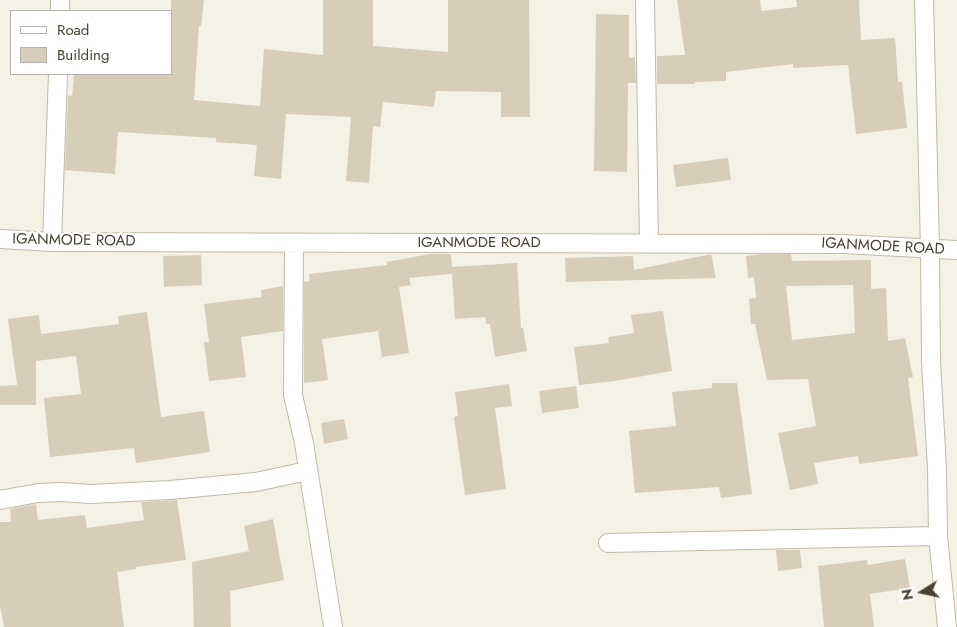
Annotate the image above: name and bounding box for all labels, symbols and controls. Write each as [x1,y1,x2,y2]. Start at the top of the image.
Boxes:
legend [10,10,172,75]
text: Road [57,19,89,41]
text: Building [57,44,109,66]
street label: IGANMODE ROAD [12,231,136,251]
street label: IGANMODE ROAD [417,234,541,252]
street label: IGANMODE ROAD [821,235,945,259]
north arrow [897,567,947,617]
text: N [896,587,918,602]

